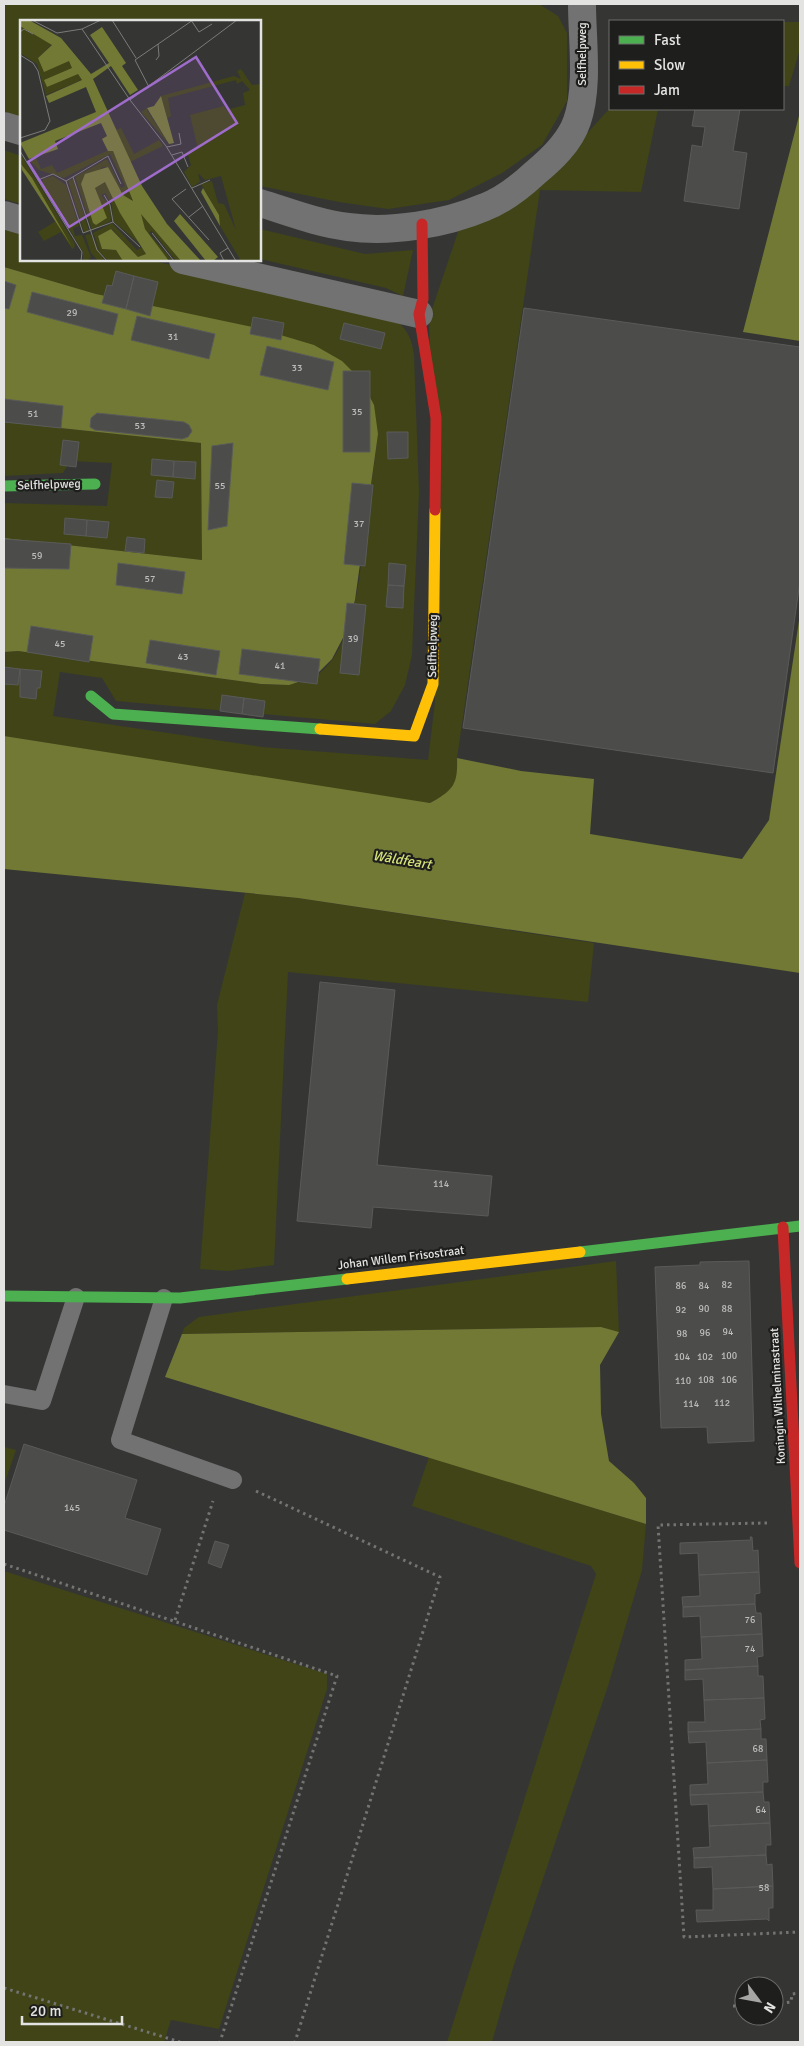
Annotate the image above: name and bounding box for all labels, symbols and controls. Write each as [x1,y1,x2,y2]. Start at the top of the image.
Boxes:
inset map [20,20,261,261]
legend [609,20,784,110]
street label: Selfhelpweg [575,22,590,86]
text: Fast [654,31,681,49]
text: Slow [654,56,685,74]
text: Jam [654,81,680,99]
house number: 29 [67,307,77,319]
house number: 31 [168,331,178,343]
house number: 33 [292,362,302,374]
house number: 35 [352,406,362,418]
house number: 51 [28,408,38,420]
house number: 53 [135,420,145,432]
street label: Selfhelpweg [17,476,81,494]
house number: 55 [215,480,225,492]
house number: 37 [354,518,364,530]
house number: 59 [32,550,42,562]
house number: 57 [145,573,155,585]
street label: Selfhelpweg [425,614,441,678]
house number: 39 [348,633,358,645]
house number: 45 [55,638,65,650]
house number: 43 [178,651,188,663]
house number: 41 [275,660,285,672]
water label: Wâldfeart [372,847,435,873]
house number: 114 [433,1178,450,1190]
street label: Johan Willem Frisostraat [337,1243,465,1273]
house number: 82 [722,1279,732,1291]
house number: 86 [676,1280,686,1292]
house number: 84 [699,1280,710,1292]
house number: 90 [699,1303,709,1315]
house number: 88 [722,1303,732,1315]
house number: 92 [676,1304,686,1316]
house number: 94 [723,1326,734,1338]
house number: 96 [700,1327,710,1339]
street label: Koningin Wilhelminastraat [767,1327,789,1465]
house number: 98 [677,1328,687,1340]
house number: 100 [721,1350,737,1362]
house number: 104 [674,1351,691,1363]
house number: 102 [697,1351,713,1363]
house number: 108 [698,1374,714,1386]
house number: 106 [721,1374,737,1386]
house number: 110 [675,1375,691,1387]
house number: 112 [714,1397,730,1409]
house number: 114 [683,1398,700,1410]
house number: 145 [64,1502,80,1514]
house number: 76 [745,1614,755,1626]
house number: 74 [745,1643,756,1655]
house number: 68 [753,1743,763,1755]
house number: 64 [756,1804,767,1816]
house number: 58 [759,1882,769,1894]
north arrow [734,1976,784,2026]
scale bar [22,1994,122,2026]
text: N [760,1999,779,2016]
text: 20 m [30,2002,61,2020]

